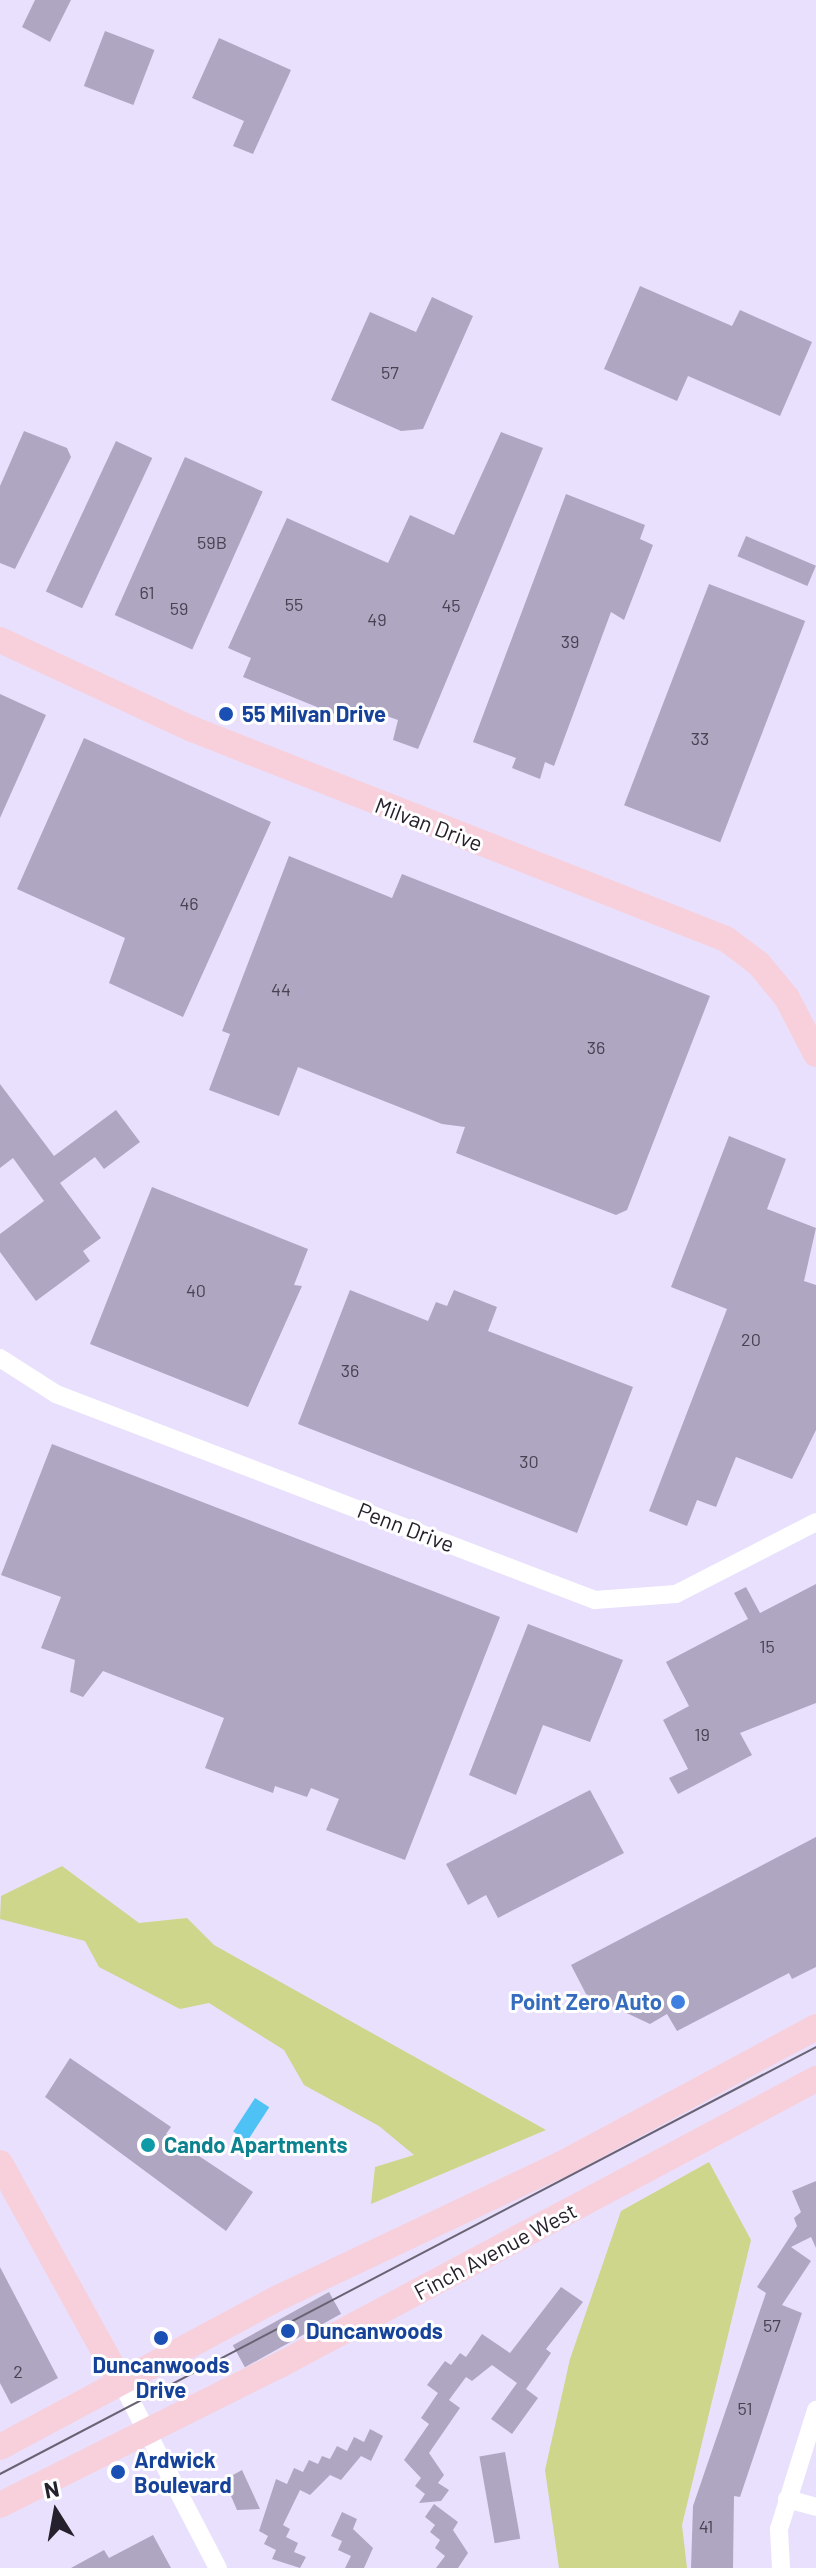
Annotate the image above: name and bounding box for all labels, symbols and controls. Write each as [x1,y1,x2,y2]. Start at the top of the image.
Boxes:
house number: 57 [381,361,399,383]
house number: 59B [197,531,227,553]
house number: 61 [139,581,155,603]
house number: 55 [285,593,303,615]
house number: 45 [441,594,461,616]
house number: 59 [170,597,188,619]
house number: 49 [367,608,387,630]
house number: 39 [561,630,579,652]
place label: 55 Milvan Drive [242,701,386,727]
marker: 55 Milvan Drive [217,705,235,723]
house number: 33 [691,727,709,749]
street label: Milvan Drive [371,791,487,857]
house number: 46 [179,892,199,914]
house number: 44 [271,978,291,1000]
house number: 36 [587,1036,605,1058]
house number: 40 [186,1279,206,1301]
house number: 20 [741,1328,761,1350]
house number: 36 [341,1359,359,1381]
house number: 30 [519,1450,539,1472]
street label: Penn Drive [354,1496,458,1558]
house number: 15 [759,1635,775,1657]
house number: 19 [694,1723,710,1745]
place label: Point Zero Auto [511,1989,662,2015]
marker: Point Zero Auto [669,1993,687,2011]
place label: Cando Apartments [164,2132,348,2158]
marker: Cando Apartments [139,2136,157,2154]
street label: Finch Avenue West [409,2197,581,2305]
house number: 57 [763,2314,781,2336]
place label: Duncanwoods [306,2318,443,2344]
marker: Duncanwoods [277,2320,299,2342]
marker: Duncanwoods Drive [152,2329,170,2347]
place label: Duncanwoods Drive [93,2351,229,2402]
house number: 2 [13,2360,23,2382]
house number: 51 [737,2397,753,2419]
place label: Ardwick Boulevard [134,2446,232,2498]
marker: Ardwick Boulevard [109,2463,127,2481]
north arrow [16,2472,96,2552]
text: N [42,2474,61,2503]
house number: 41 [699,2515,713,2537]

